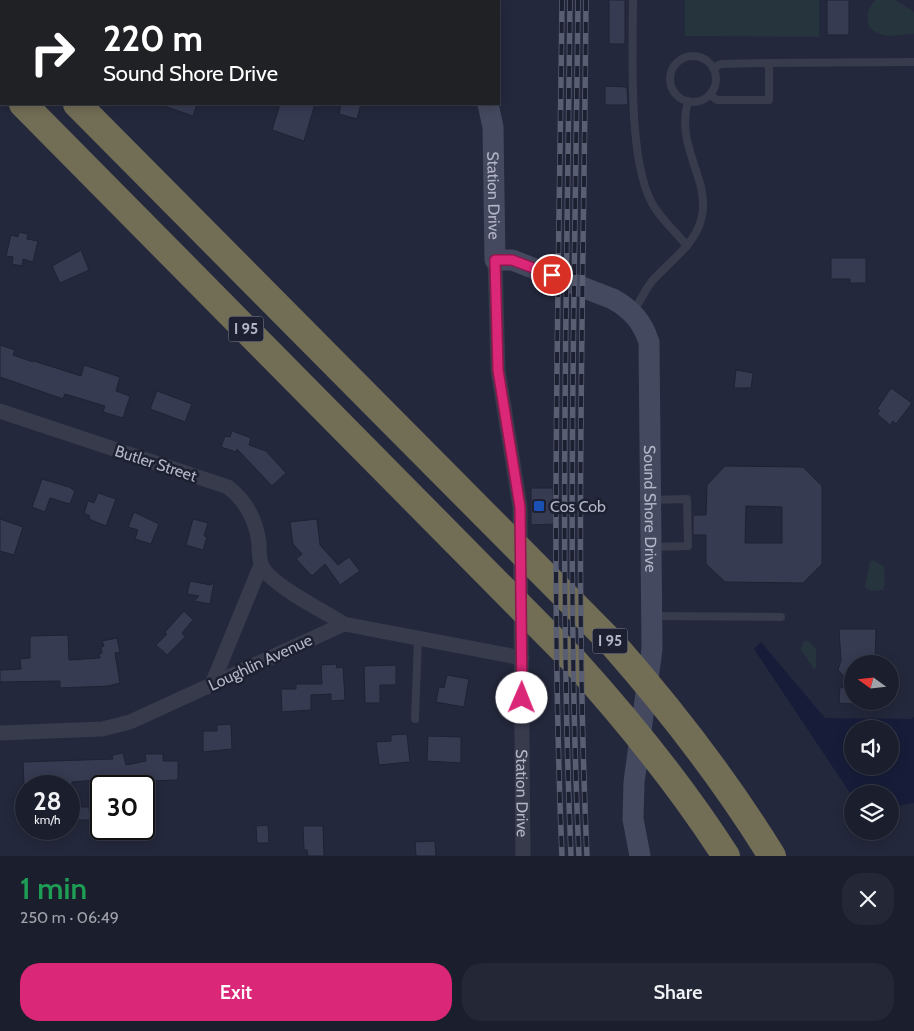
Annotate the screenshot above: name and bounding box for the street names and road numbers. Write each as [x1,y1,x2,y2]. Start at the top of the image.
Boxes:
street label: Station Drive [483,151,504,240]
road number: I 95 [228,316,264,342]
street label: Butler Street [113,441,200,486]
street label: Sound Shore Drive [640,445,660,572]
road number: I 95 [592,628,628,654]
street label: Loughlin Avenue [205,630,315,695]
street label: Station Drive [512,749,532,837]

